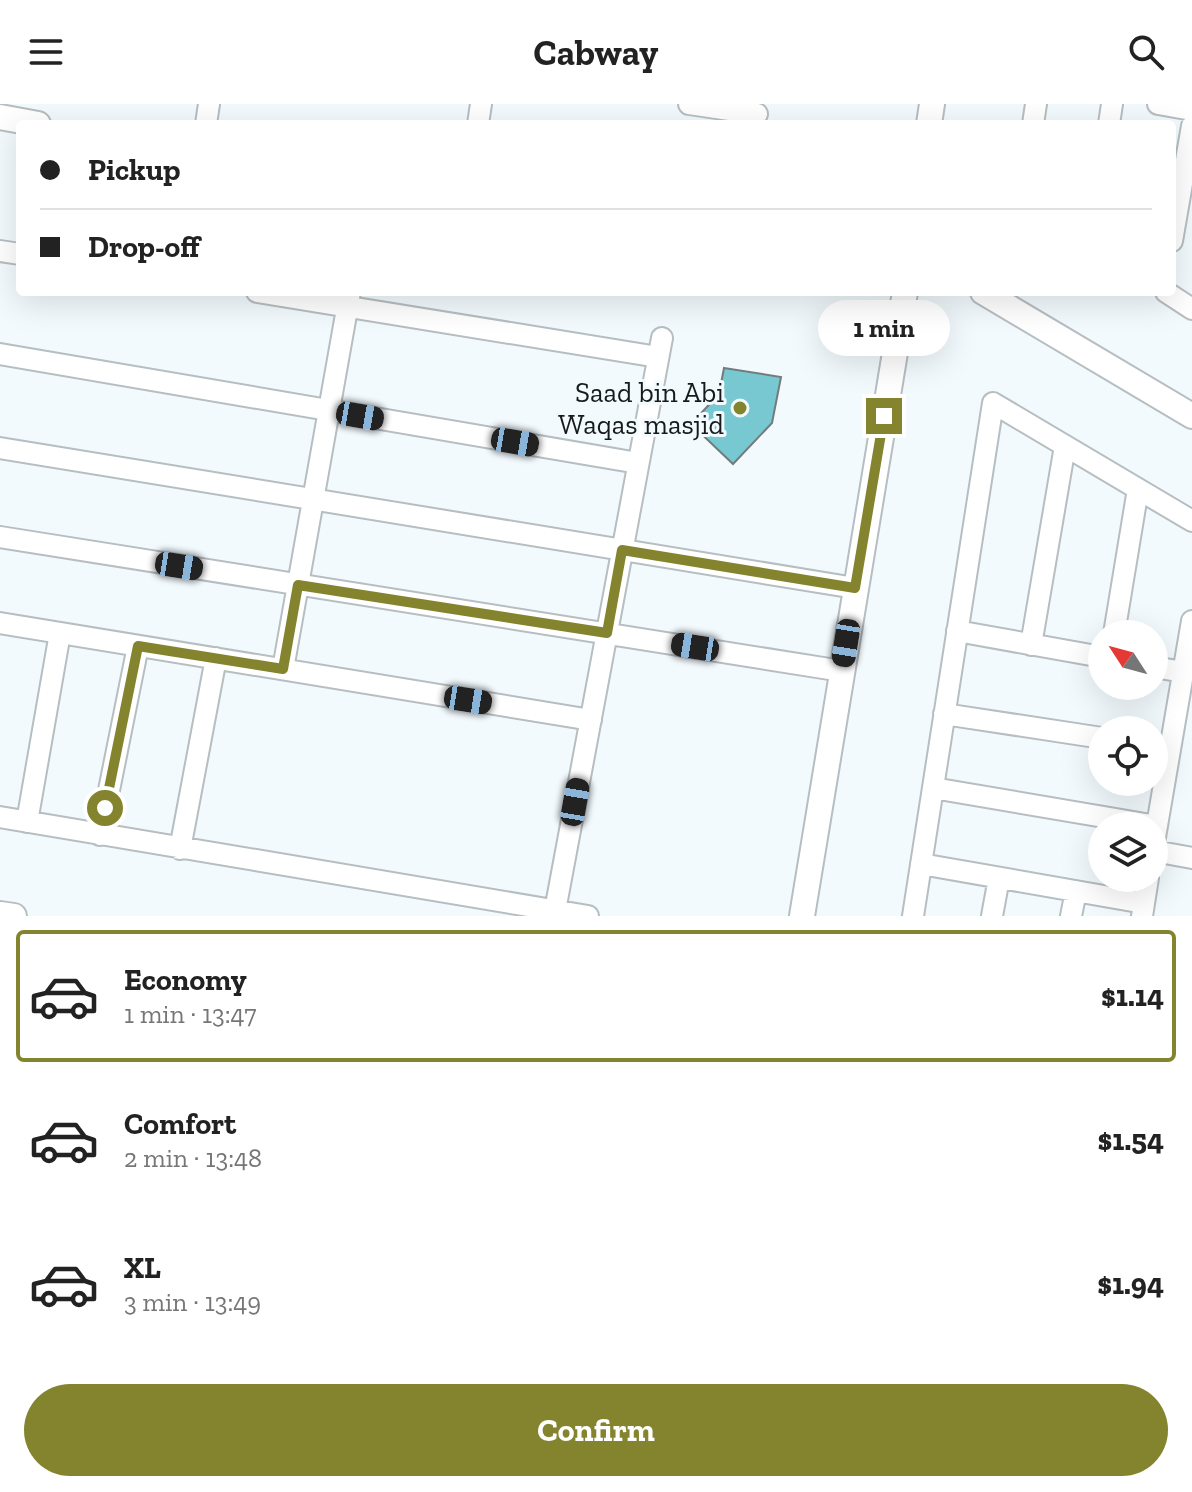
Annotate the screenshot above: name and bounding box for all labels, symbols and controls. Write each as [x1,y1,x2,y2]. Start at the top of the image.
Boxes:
icon: menu [24,30,68,74]
icon: search [1124,30,1168,74]
text: Cabway [534,31,658,74]
text: Pickup [88,152,180,188]
text: Drop-off [88,229,200,265]
callout: 1 min [818,300,950,356]
text: 1 min [853,312,915,344]
place label: Saad bin Abi Waqas masjid [558,376,724,441]
route end [866,398,902,434]
marker: Saad bin Abi Waqas masjid [731,399,749,417]
car [334,400,386,432]
car [489,426,541,458]
car [153,550,205,582]
car [830,617,862,669]
north arrow [1088,620,1168,700]
map controls [1088,620,1168,892]
car [669,631,721,663]
car [442,684,494,716]
button: locate [1088,716,1168,796]
car [559,776,591,828]
route start [87,790,123,826]
button: layers [1088,812,1168,892]
icon: car [28,960,100,1032]
text: Economy [124,962,247,998]
text: $1.14 [1101,978,1164,1014]
text: 1 min · 13:47 [124,998,256,1030]
icon: car [28,1104,100,1176]
text: Comfort [124,1106,236,1142]
text: $1.54 [1098,1122,1164,1158]
text: 2 min · 13:48 [124,1142,262,1174]
icon: car [28,1248,100,1320]
text: XL [124,1250,161,1286]
text: $1.94 [1097,1266,1164,1302]
text: 3 min · 13:49 [124,1286,261,1318]
button: Confirm [24,1384,1168,1476]

